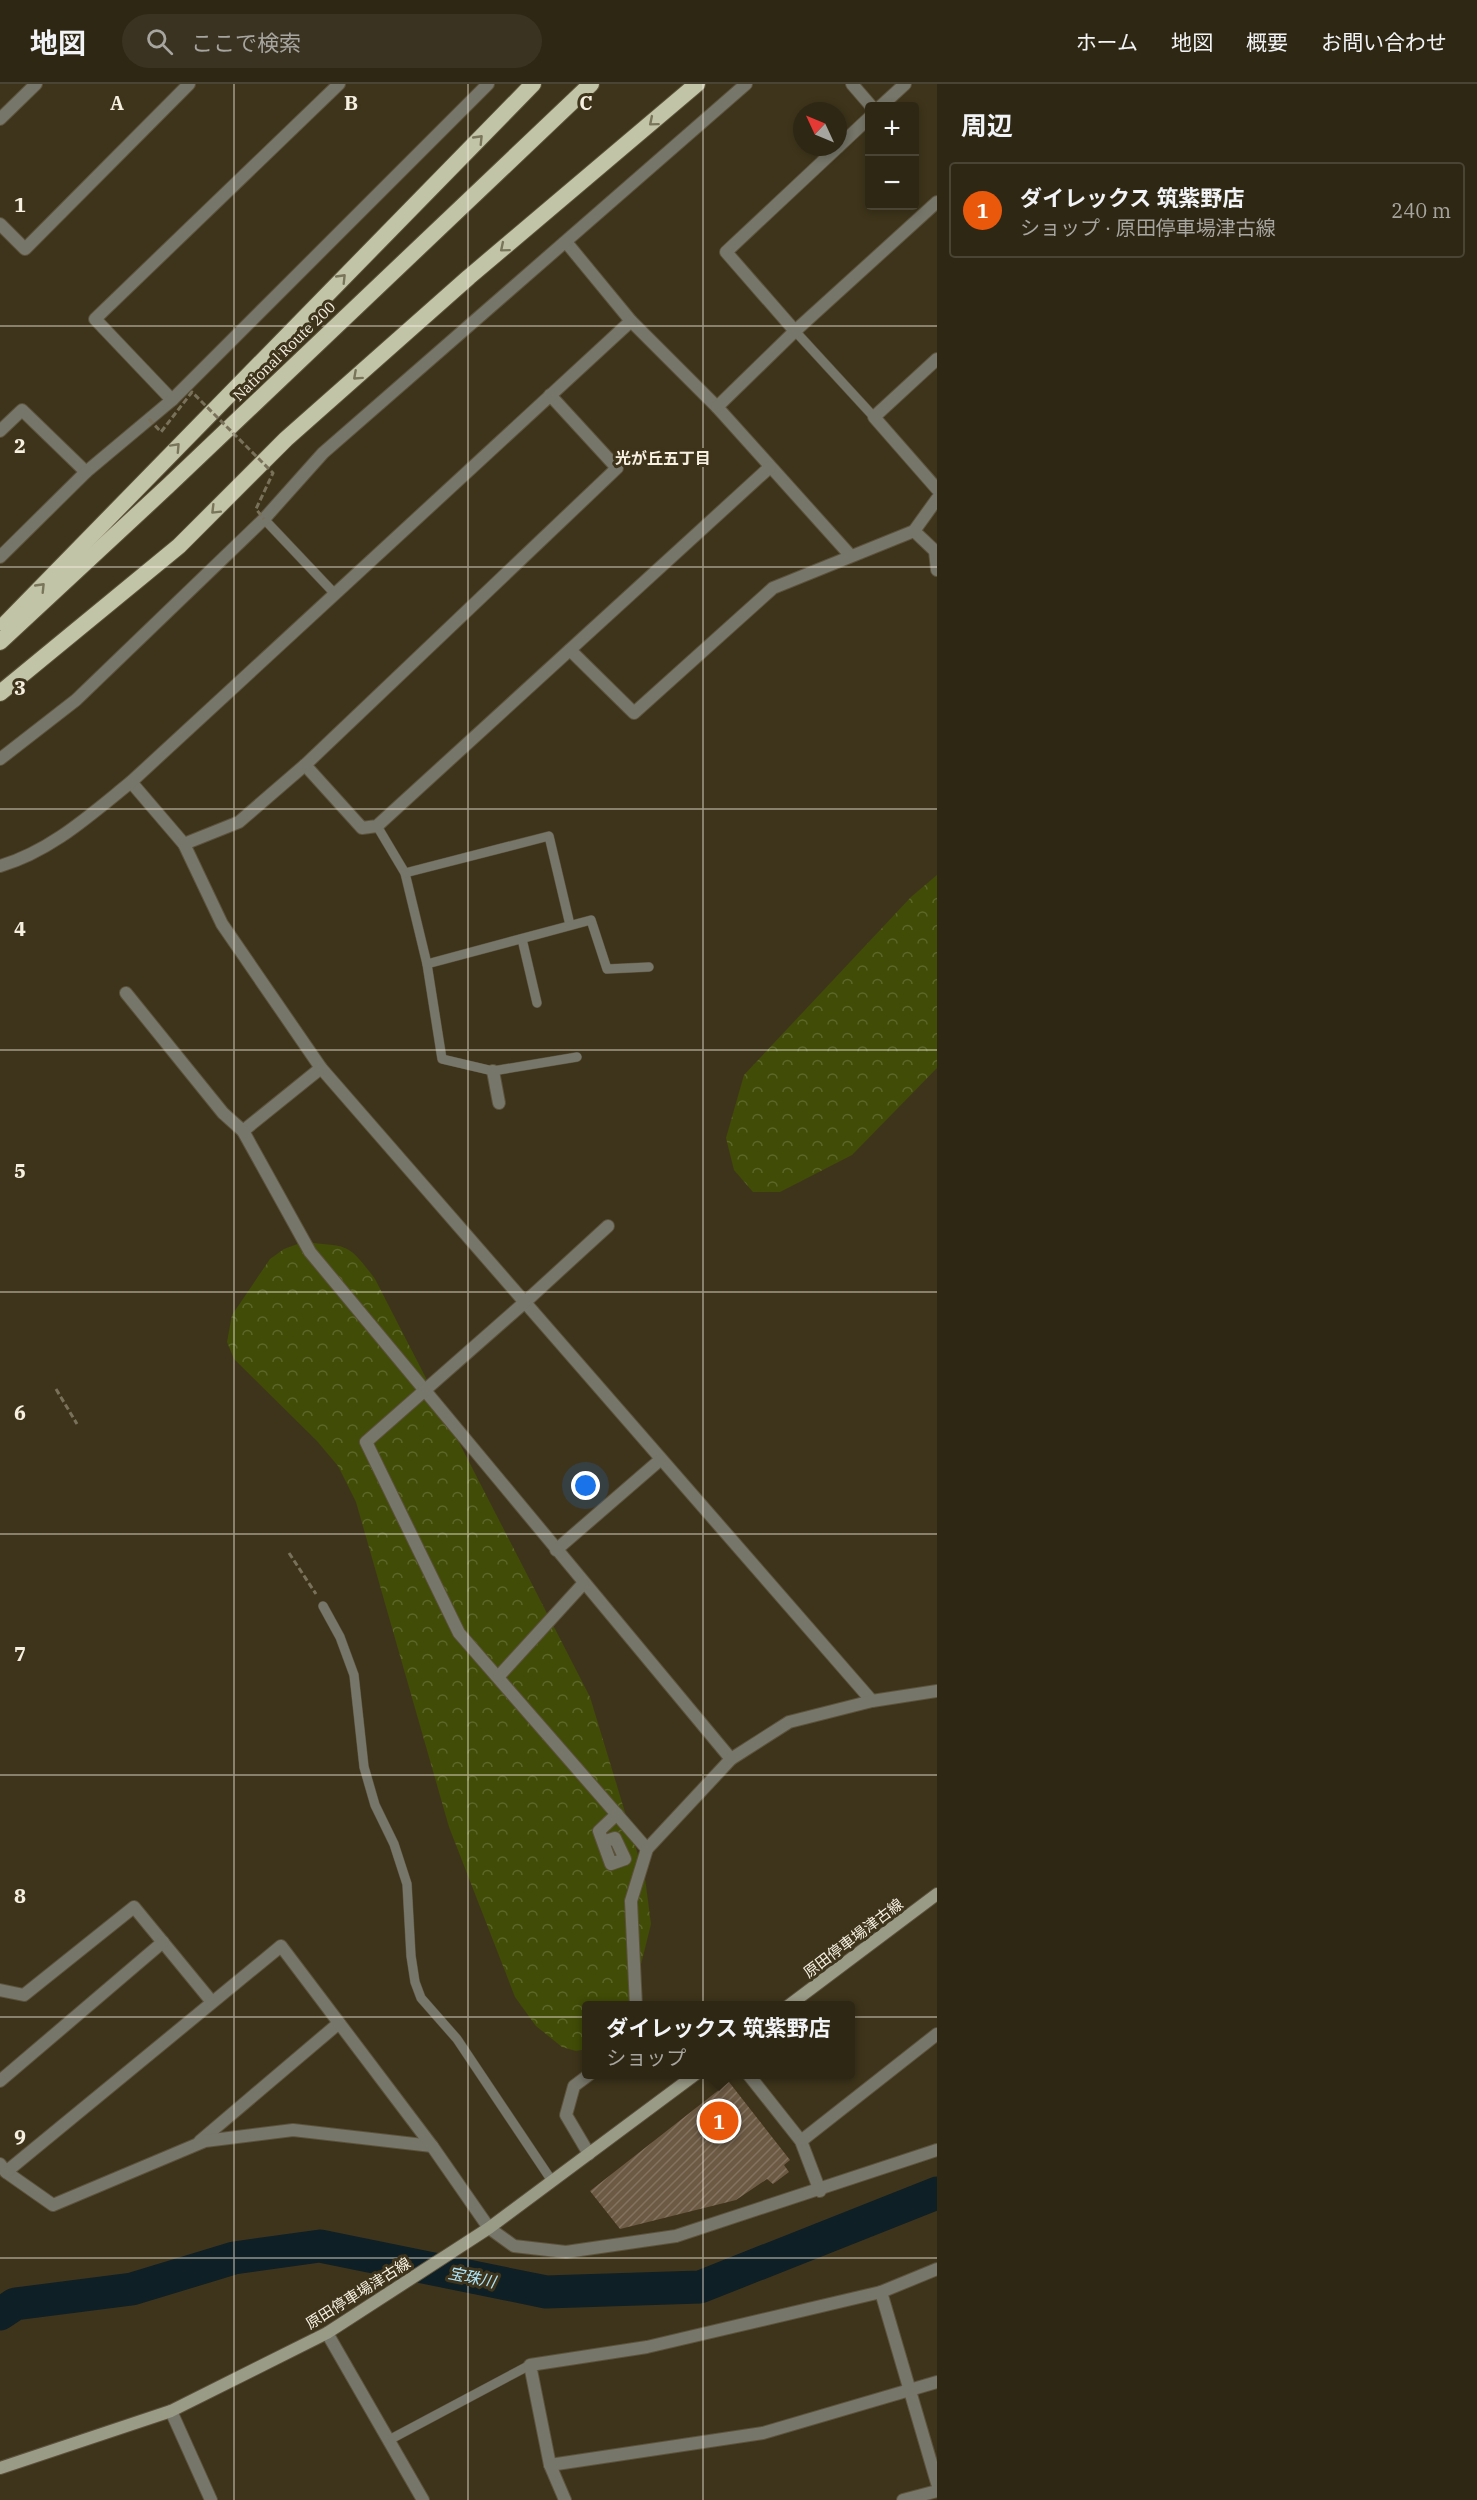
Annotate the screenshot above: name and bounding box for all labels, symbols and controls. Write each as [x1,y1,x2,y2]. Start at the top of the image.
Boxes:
search box [122,14,542,68]
text: 地図 [30,24,86,61]
icon: search [143,25,176,58]
text: ここで検索 [191,28,301,57]
text: ホーム [1076,28,1138,56]
text: 地図 [1171,28,1213,56]
text: 概要 [1246,28,1288,56]
text: お問い合わせ [1321,28,1447,56]
text: A [110,89,124,116]
text: B [344,89,358,116]
text: C [579,89,593,116]
north arrow [793,102,847,156]
map controls [865,102,919,210]
button: + [865,102,919,156]
text: 周辺 [961,108,1013,142]
one-way arrow [649,115,660,126]
one-way arrow [471,135,482,146]
button: − [865,156,919,210]
text: ダイレックス 筑紫野店 [1020,183,1244,212]
text: 1 [14,191,26,218]
text: 1 [977,197,989,224]
text: 240 m [1391,197,1451,224]
text: ショップ · 原田停車場津古線 [1020,214,1276,241]
one-way arrow [500,240,511,251]
one-way arrow [335,275,346,286]
street label: National Route 200 [229,297,339,405]
one-way arrow [353,369,364,380]
text: 2 [14,432,26,459]
one-way arrow [169,444,180,455]
district label: 光が丘五丁目 [615,448,711,468]
one-way arrow [212,502,223,513]
one-way arrow [33,584,44,595]
text: 3 [14,674,26,701]
text: 4 [14,915,26,942]
text: 5 [14,1157,26,1184]
text: 6 [14,1399,26,1426]
your location [571,1471,600,1500]
text: 7 [14,1640,26,1667]
text: 8 [14,1882,26,1909]
street label: 原田停車場津古線 [799,1894,907,1982]
popup [582,2001,855,2079]
text: ダイレックス 筑紫野店 [606,2013,831,2042]
text: ショップ [606,2044,686,2071]
pin: 1 [700,2098,738,2144]
text: 9 [14,2123,26,2150]
street label: 原田停車場津古線 [302,2253,414,2333]
water label: 宝珠川 [446,2262,500,2292]

